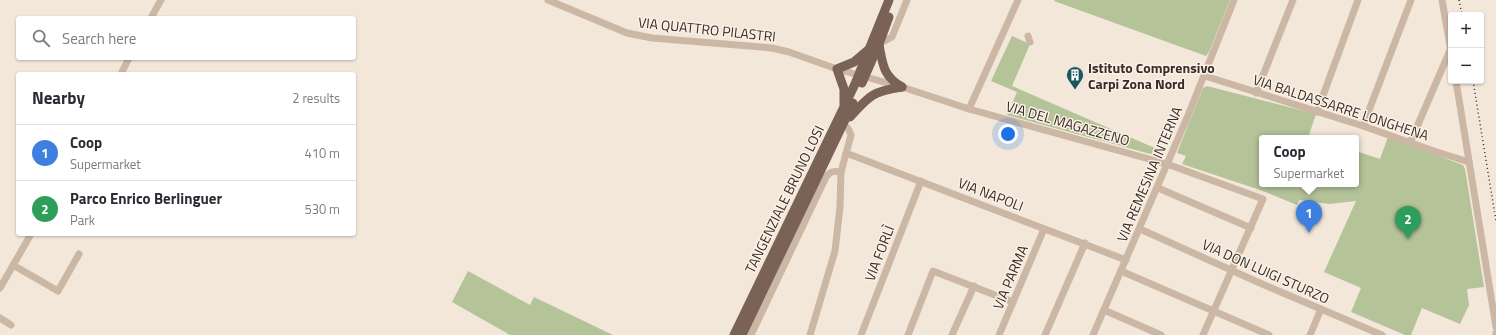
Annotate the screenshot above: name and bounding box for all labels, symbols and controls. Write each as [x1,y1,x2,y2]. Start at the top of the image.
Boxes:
street label: VIA QUATTRO PILASTRI [637,11,777,47]
map controls [1448,12,1484,84]
button: + [1448,12,1484,48]
search box [16,16,356,60]
icon: search [30,27,52,49]
text: Search here [62,27,136,50]
button: − [1448,48,1484,84]
place label: Istituto Comprensivo Carpi Zona Nord [1088,57,1215,94]
building icon: Istituto Comprensivo Carpi Zona Nord [1065,65,1085,90]
street label: VIA BALDASSARRE LONGHENA [1250,69,1432,146]
text: Nearby [32,85,85,111]
text: 2 results [292,88,340,108]
street label: VIA DEL MAGAZZENO [1004,95,1132,151]
street label: VIA REMESINA INTERNA [1111,102,1187,245]
street label: TANGENZIALE BRUNO LOSI [739,122,829,276]
your location [998,124,1018,144]
text: Coop [70,131,102,154]
popup [1259,135,1359,187]
text: Coop [1274,140,1306,163]
text: 1 [41,143,49,163]
text: 410 m [304,143,340,163]
text: Supermarket [70,154,141,174]
text: Supermarket [1274,163,1344,183]
street label: VIA NAPOLI [955,172,1027,216]
text: Parco Enrico Berlinguer [70,187,222,210]
text: 2 [41,199,49,219]
text: 530 m [304,199,340,219]
pin: 1 [1296,200,1322,233]
pin: 2 [1395,206,1421,239]
text: Park [70,210,95,230]
street label: VIA FORLÌ [859,222,899,284]
street label: VIA DON LUIGI STURZO [1199,233,1333,309]
street label: VIA PARMA [987,241,1033,312]

